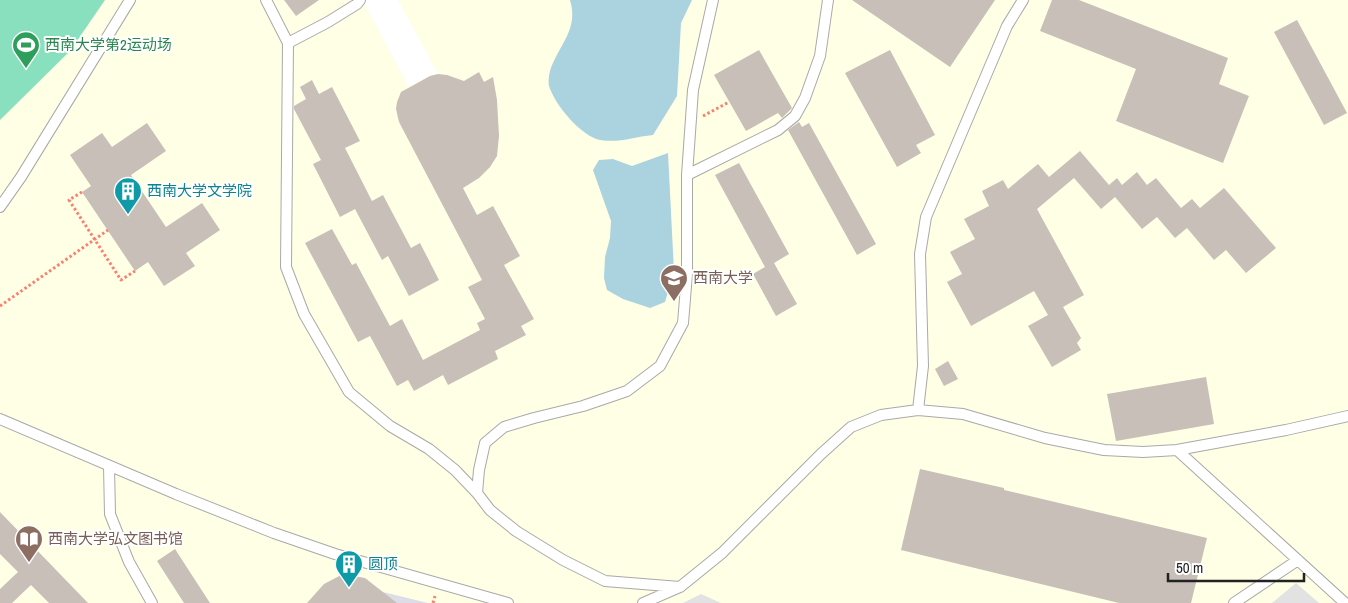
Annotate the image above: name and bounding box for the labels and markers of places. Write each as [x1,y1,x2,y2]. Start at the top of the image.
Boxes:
sports icon: 西南大学第2运动场 [11,30,41,69]
place label: 西南大学第2运动场 [45,34,172,55]
building icon: 西南大学文学院 [113,176,143,215]
place label: 西南大学文学院 [147,180,252,201]
school or university icon: 西南大学 [659,263,689,302]
place label: 西南大学 [693,267,753,288]
library icon: 西南大学弘文图书馆 [14,524,44,563]
place label: 西南大学弘文图书馆 [48,528,183,549]
building icon: 圆顶 [334,549,364,588]
place label: 圆顶 [368,553,398,574]

